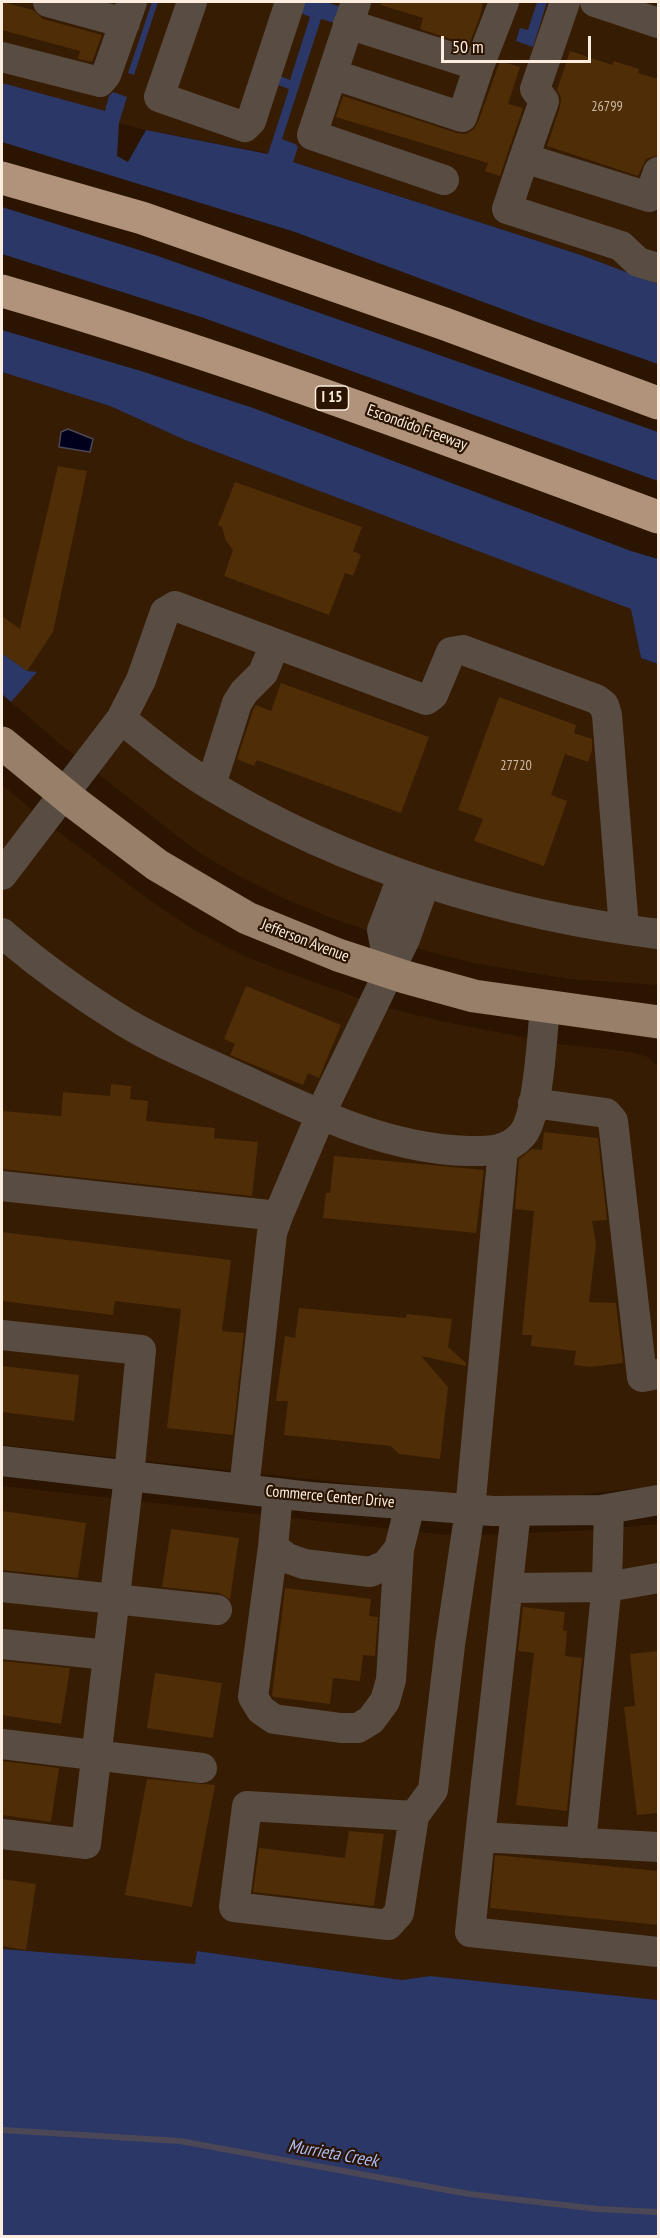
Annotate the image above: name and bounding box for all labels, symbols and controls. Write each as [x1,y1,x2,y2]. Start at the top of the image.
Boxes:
scale bar [444,24,594,62]
text: 50 m [452,35,484,58]
house number: 26799 [591,99,623,115]
road number: I 15 [316,386,348,410]
street label: Escondido Freeway [364,401,470,455]
house number: 27720 [500,758,532,774]
street label: Jefferson Avenue [258,915,352,967]
street label: Commerce Center Drive [265,1482,395,1512]
water label: Murrieta Creek [286,2135,380,2173]

